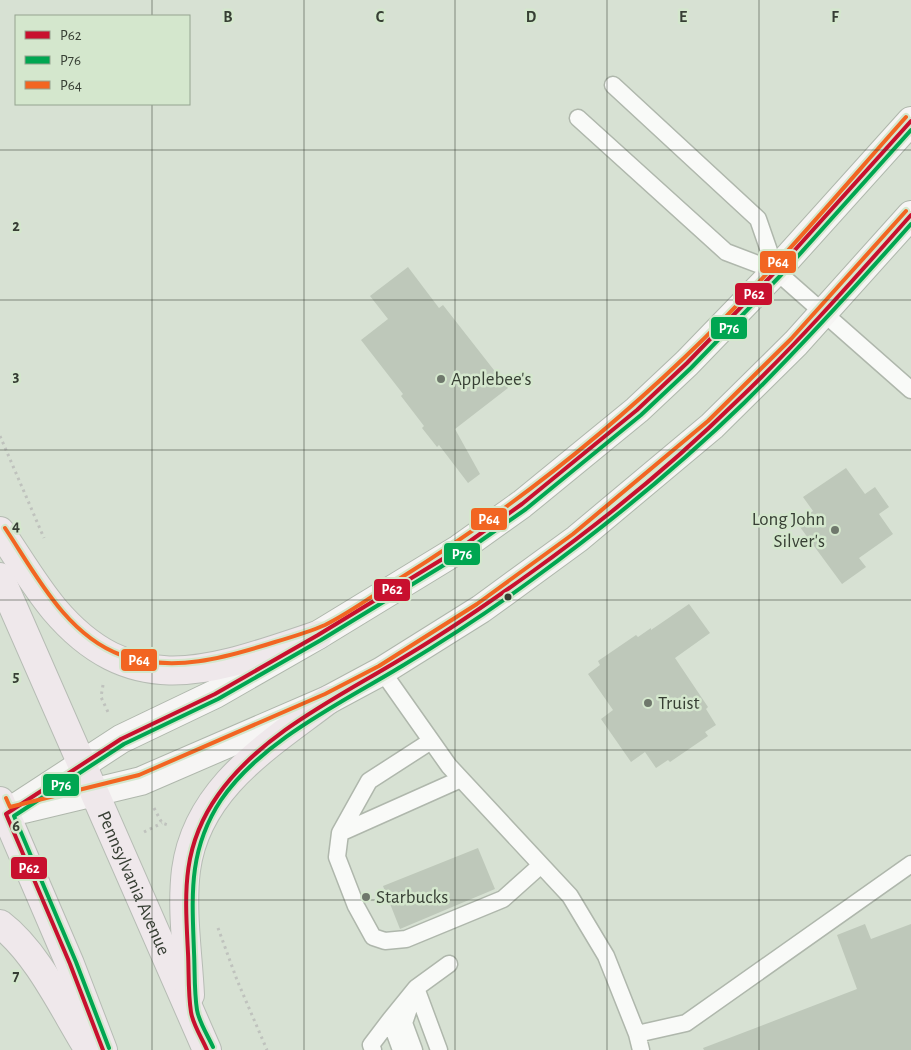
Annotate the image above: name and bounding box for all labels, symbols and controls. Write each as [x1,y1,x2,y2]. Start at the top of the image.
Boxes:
text: B [223,9,233,25]
text: C [376,9,385,25]
text: D [526,9,537,25]
text: E [679,9,687,25]
text: F [831,9,839,25]
legend [15,15,190,105]
text: P62 [60,28,82,43]
text: P76 [60,53,81,68]
text: P64 [60,78,82,93]
text: 2 [12,218,20,234]
line badge: P64 [759,250,797,274]
text: P64 [767,256,789,270]
line badge: P62 [734,282,773,306]
text: P62 [743,288,765,302]
line badge: P76 [710,316,748,340]
text: P76 [719,322,740,336]
text: 3 [13,368,20,384]
place label: Applebee's [451,370,531,389]
marker: Applebee's [435,373,447,385]
line badge: P64 [470,507,508,531]
place label: Long John Silver's [752,510,825,551]
text: P64 [478,513,500,527]
text: 4 [12,518,20,534]
marker: Long John Silver's [829,524,841,536]
line badge: P76 [443,542,481,566]
text: P76 [452,548,473,562]
line badge: P62 [373,578,411,602]
text: P62 [381,583,403,597]
unlabelled marker [503,592,513,602]
line badge: P64 [120,648,158,672]
text: P64 [128,654,150,668]
text: 5 [13,668,20,684]
place label: Truist [658,694,700,713]
marker: Truist [642,697,654,709]
line badge: P76 [42,773,80,797]
text: P76 [51,779,72,793]
street label: Pennsylvania Avenue [94,808,174,958]
text: 6 [12,818,20,834]
line badge: P62 [10,856,48,880]
text: P62 [18,862,40,876]
place label: Starbucks [376,888,448,907]
marker: Starbucks [360,891,372,903]
text: 7 [13,968,20,984]

